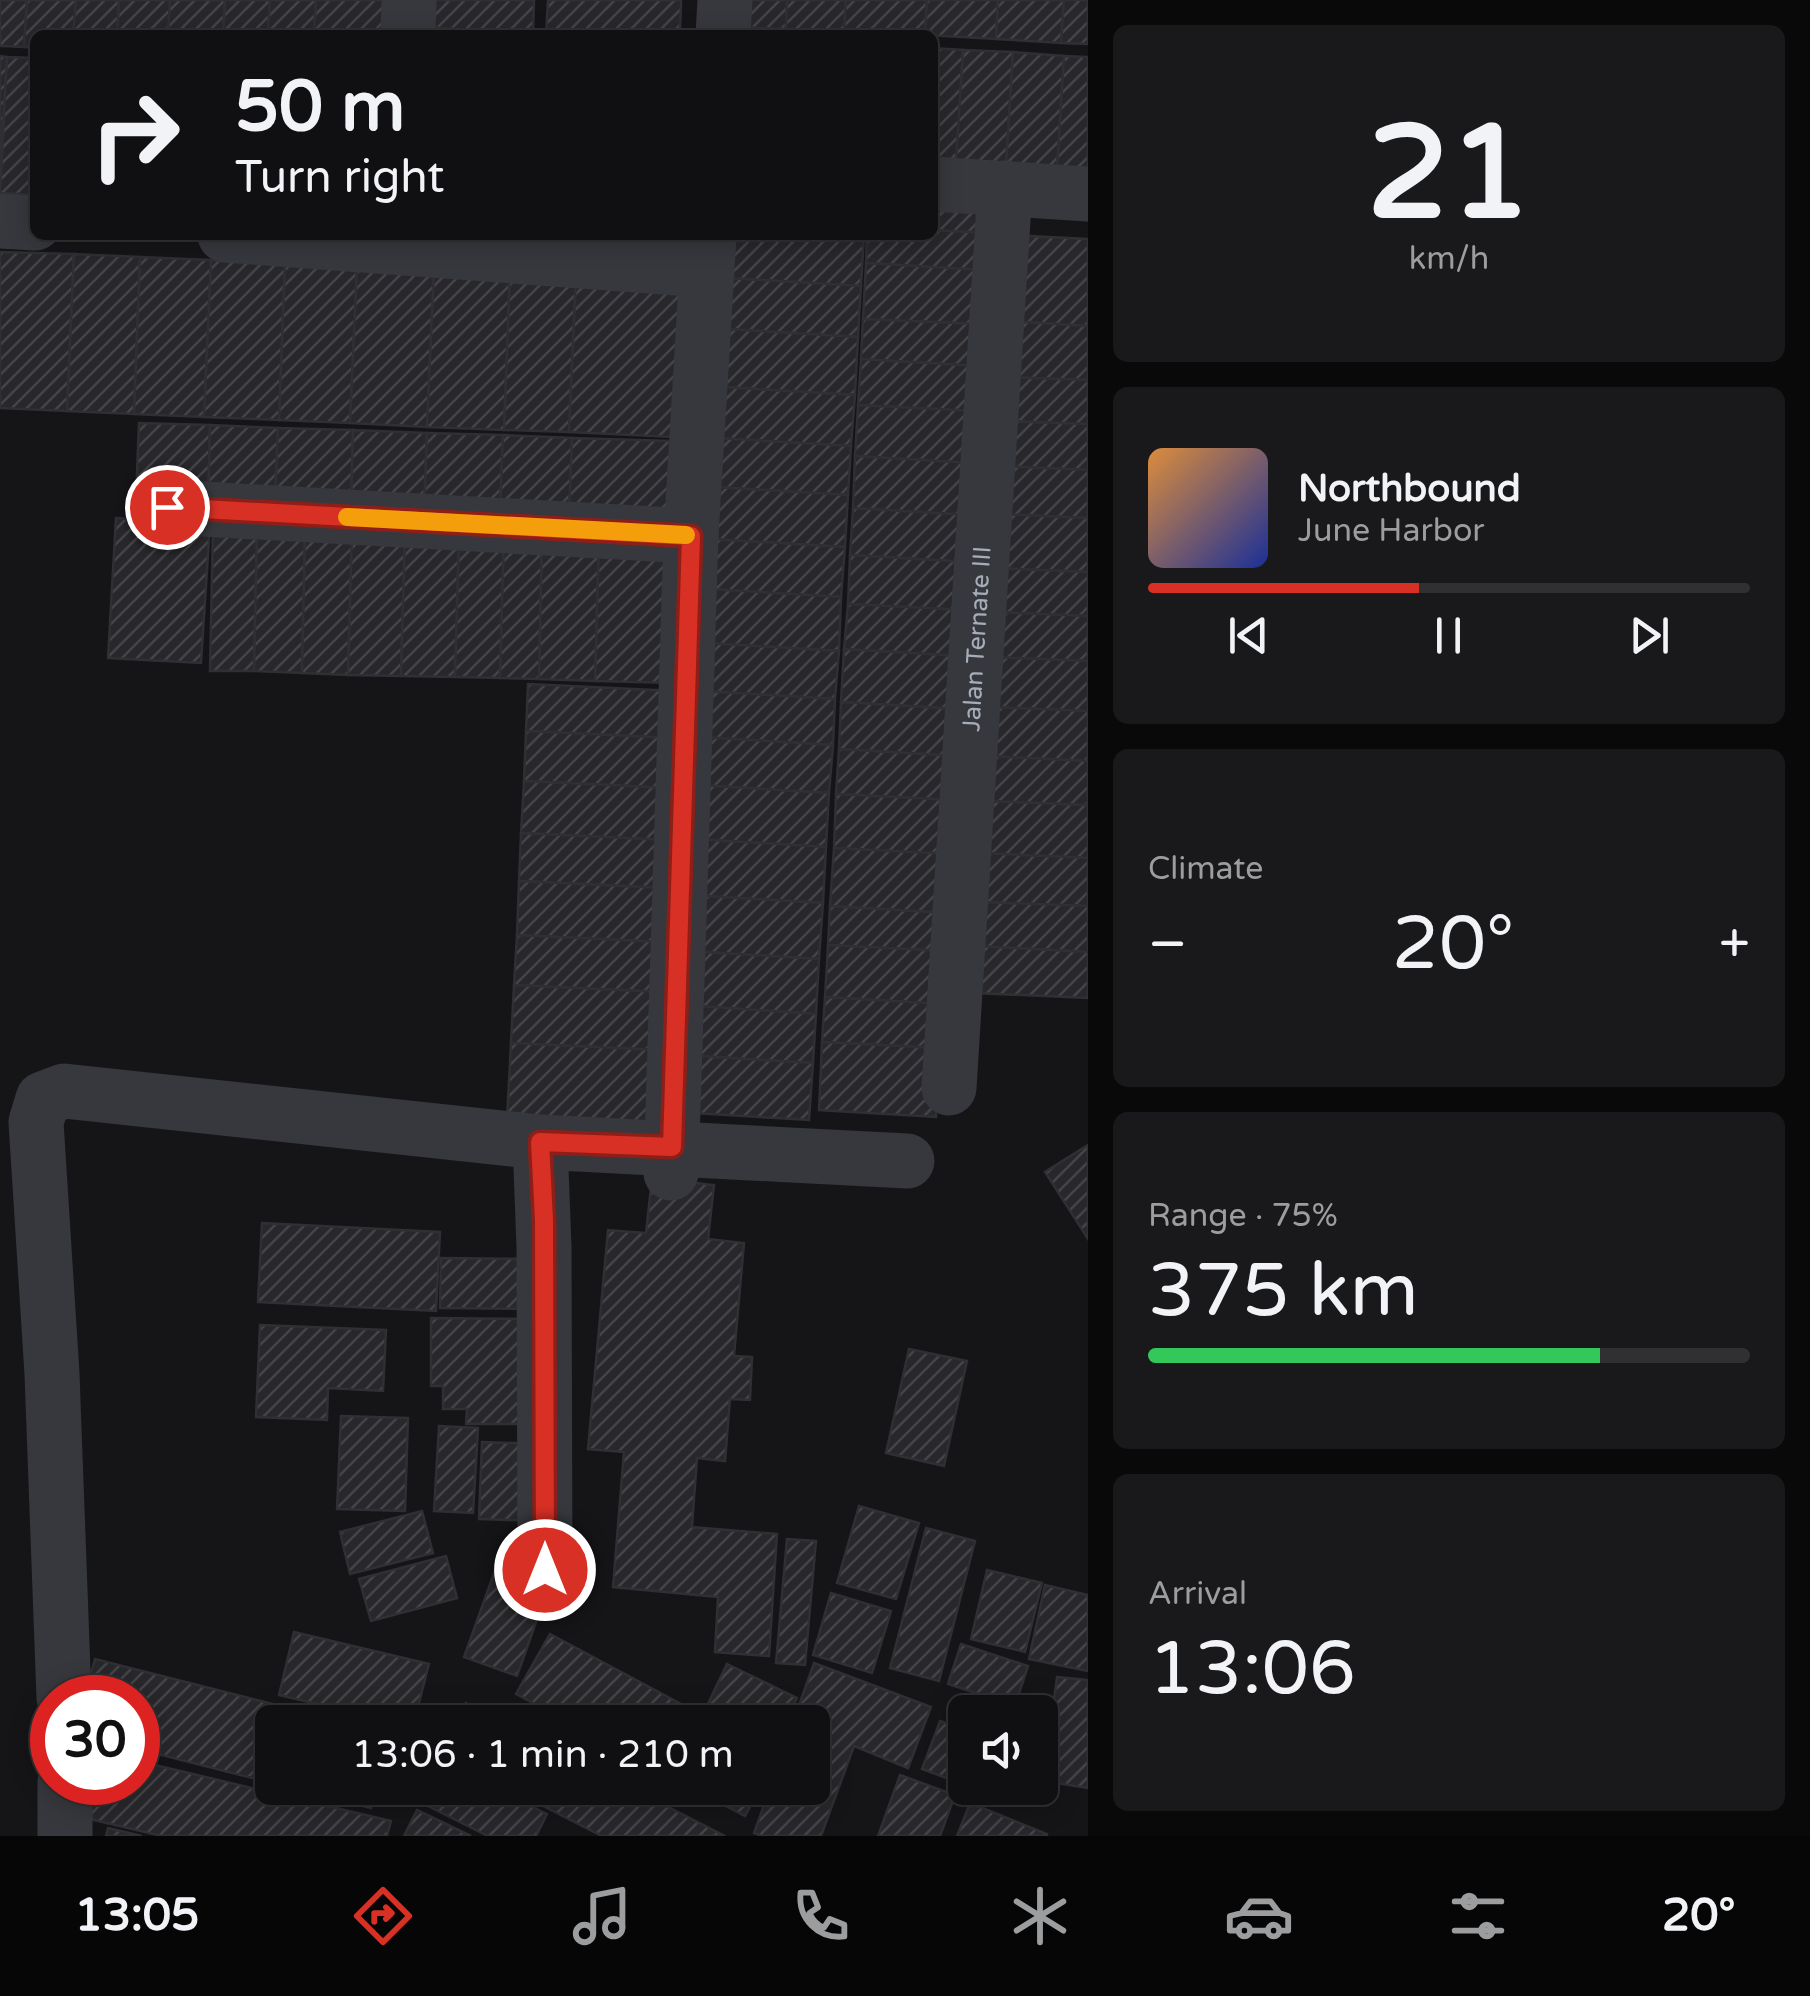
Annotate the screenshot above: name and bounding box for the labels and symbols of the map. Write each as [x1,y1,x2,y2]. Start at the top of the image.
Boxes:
pin [125,465,210,550]
street label: Jalan Ternate III [956,545,998,732]
position arrow [493,1518,597,1622]
speed limit sign: 30 [30,1675,160,1805]

